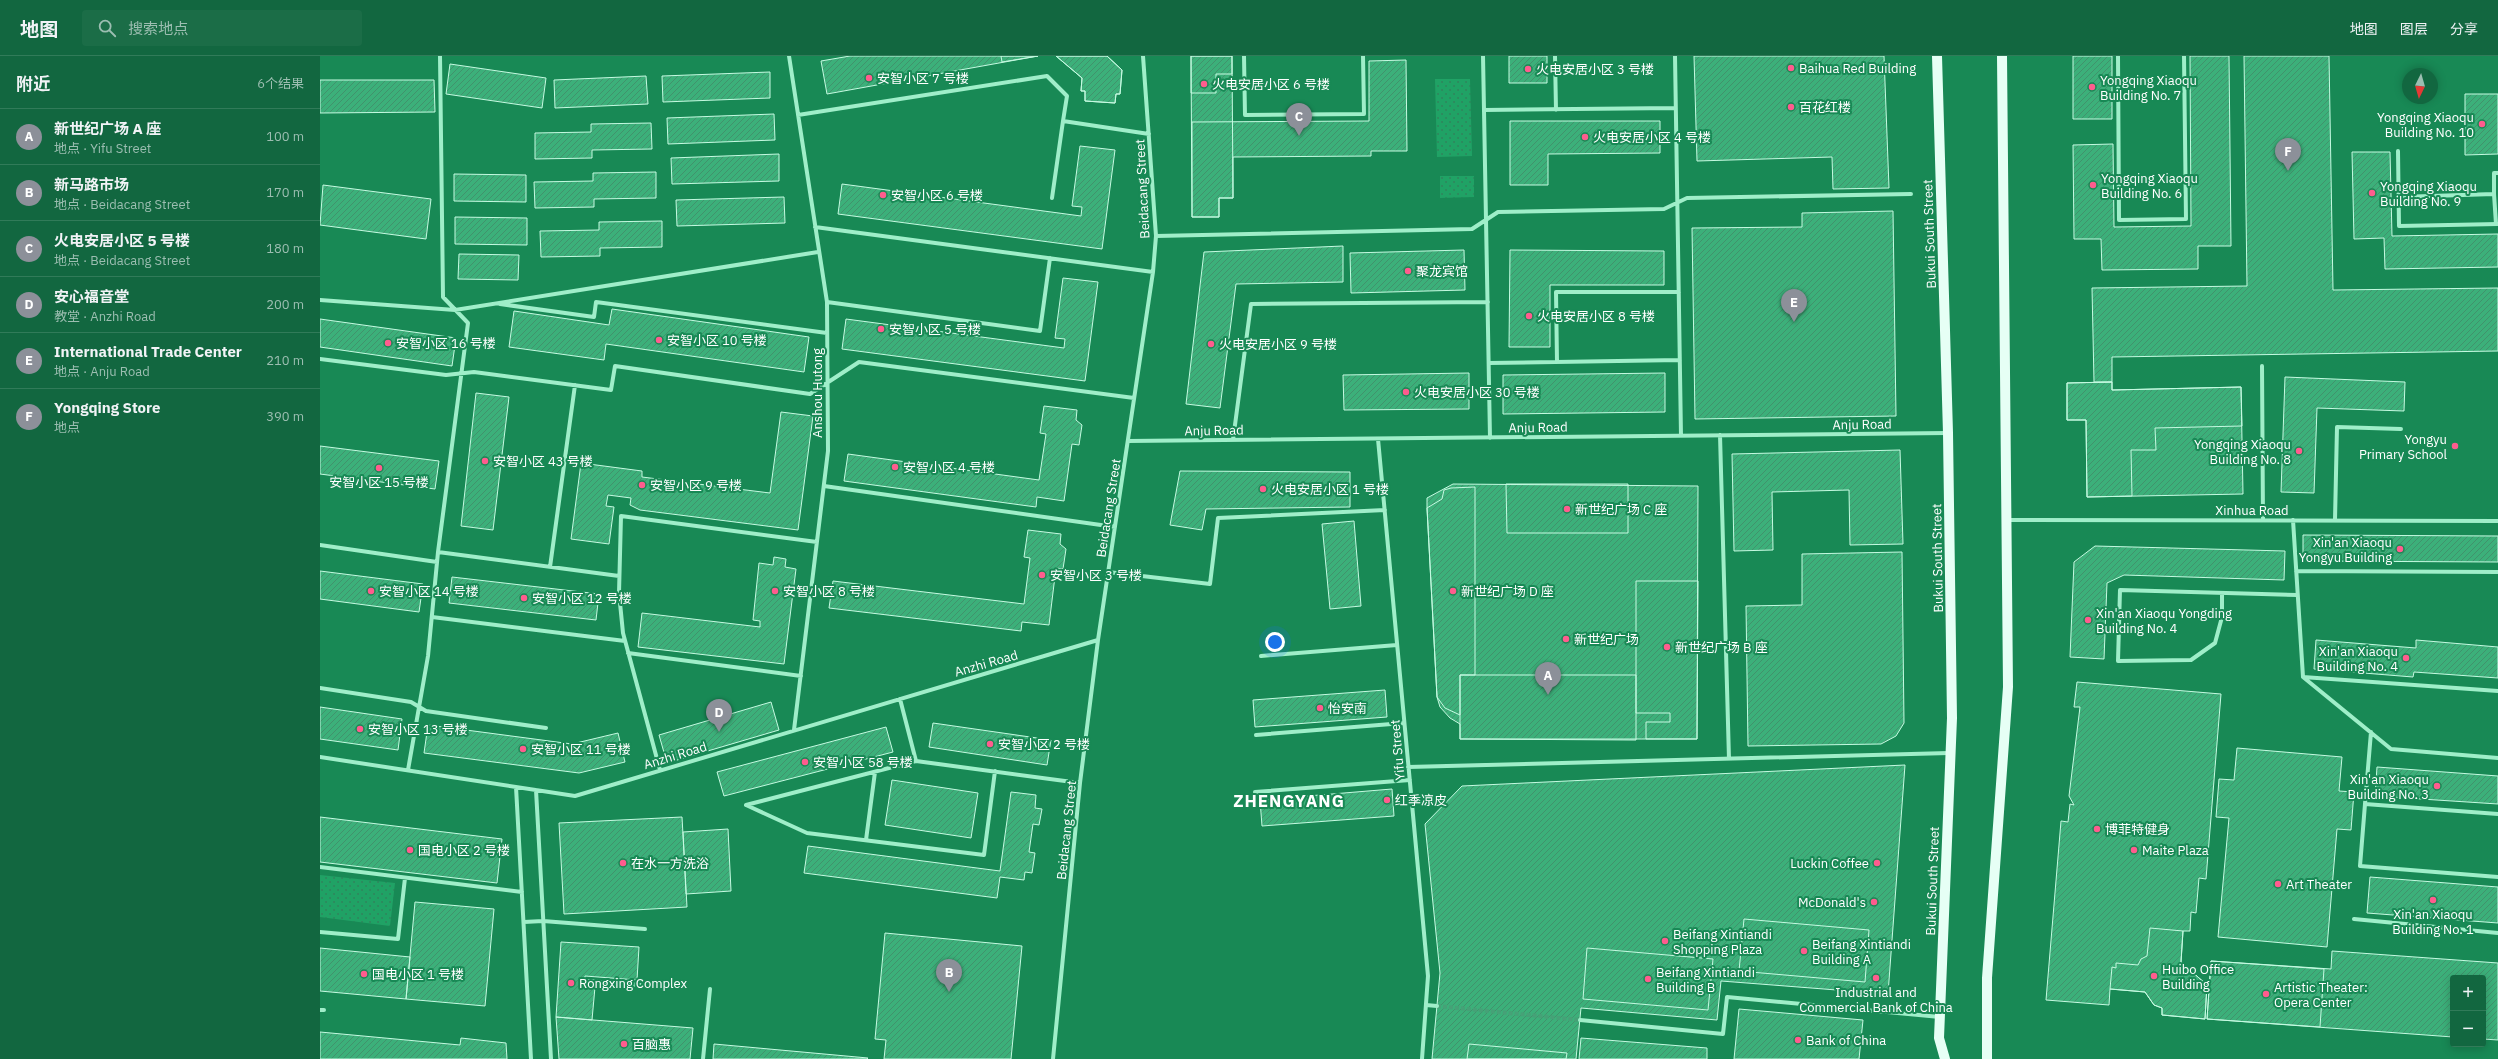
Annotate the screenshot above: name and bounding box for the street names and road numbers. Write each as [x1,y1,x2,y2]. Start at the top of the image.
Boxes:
street label: Beidacang Street [1131,139,1154,239]
street label: Bukui South Street [1919,179,1940,289]
street label: Anshou Hutong [809,348,826,438]
street label: Anju Road [1832,415,1892,434]
street label: Anju Road [1508,418,1568,437]
street label: Anju Road [1184,421,1244,440]
street label: Beidacang Street [1092,457,1125,559]
street label: Xinhua Road [2215,502,2289,519]
street label: Bukui South Street [1928,503,1947,613]
street label: Anzhi Road [952,646,1020,681]
street label: Yifu Street [1386,719,1409,781]
street label: Anzhi Road [641,738,709,773]
street label: Beidacang Street [1053,780,1080,881]
street label: Bukui South Street [1922,826,1943,936]

